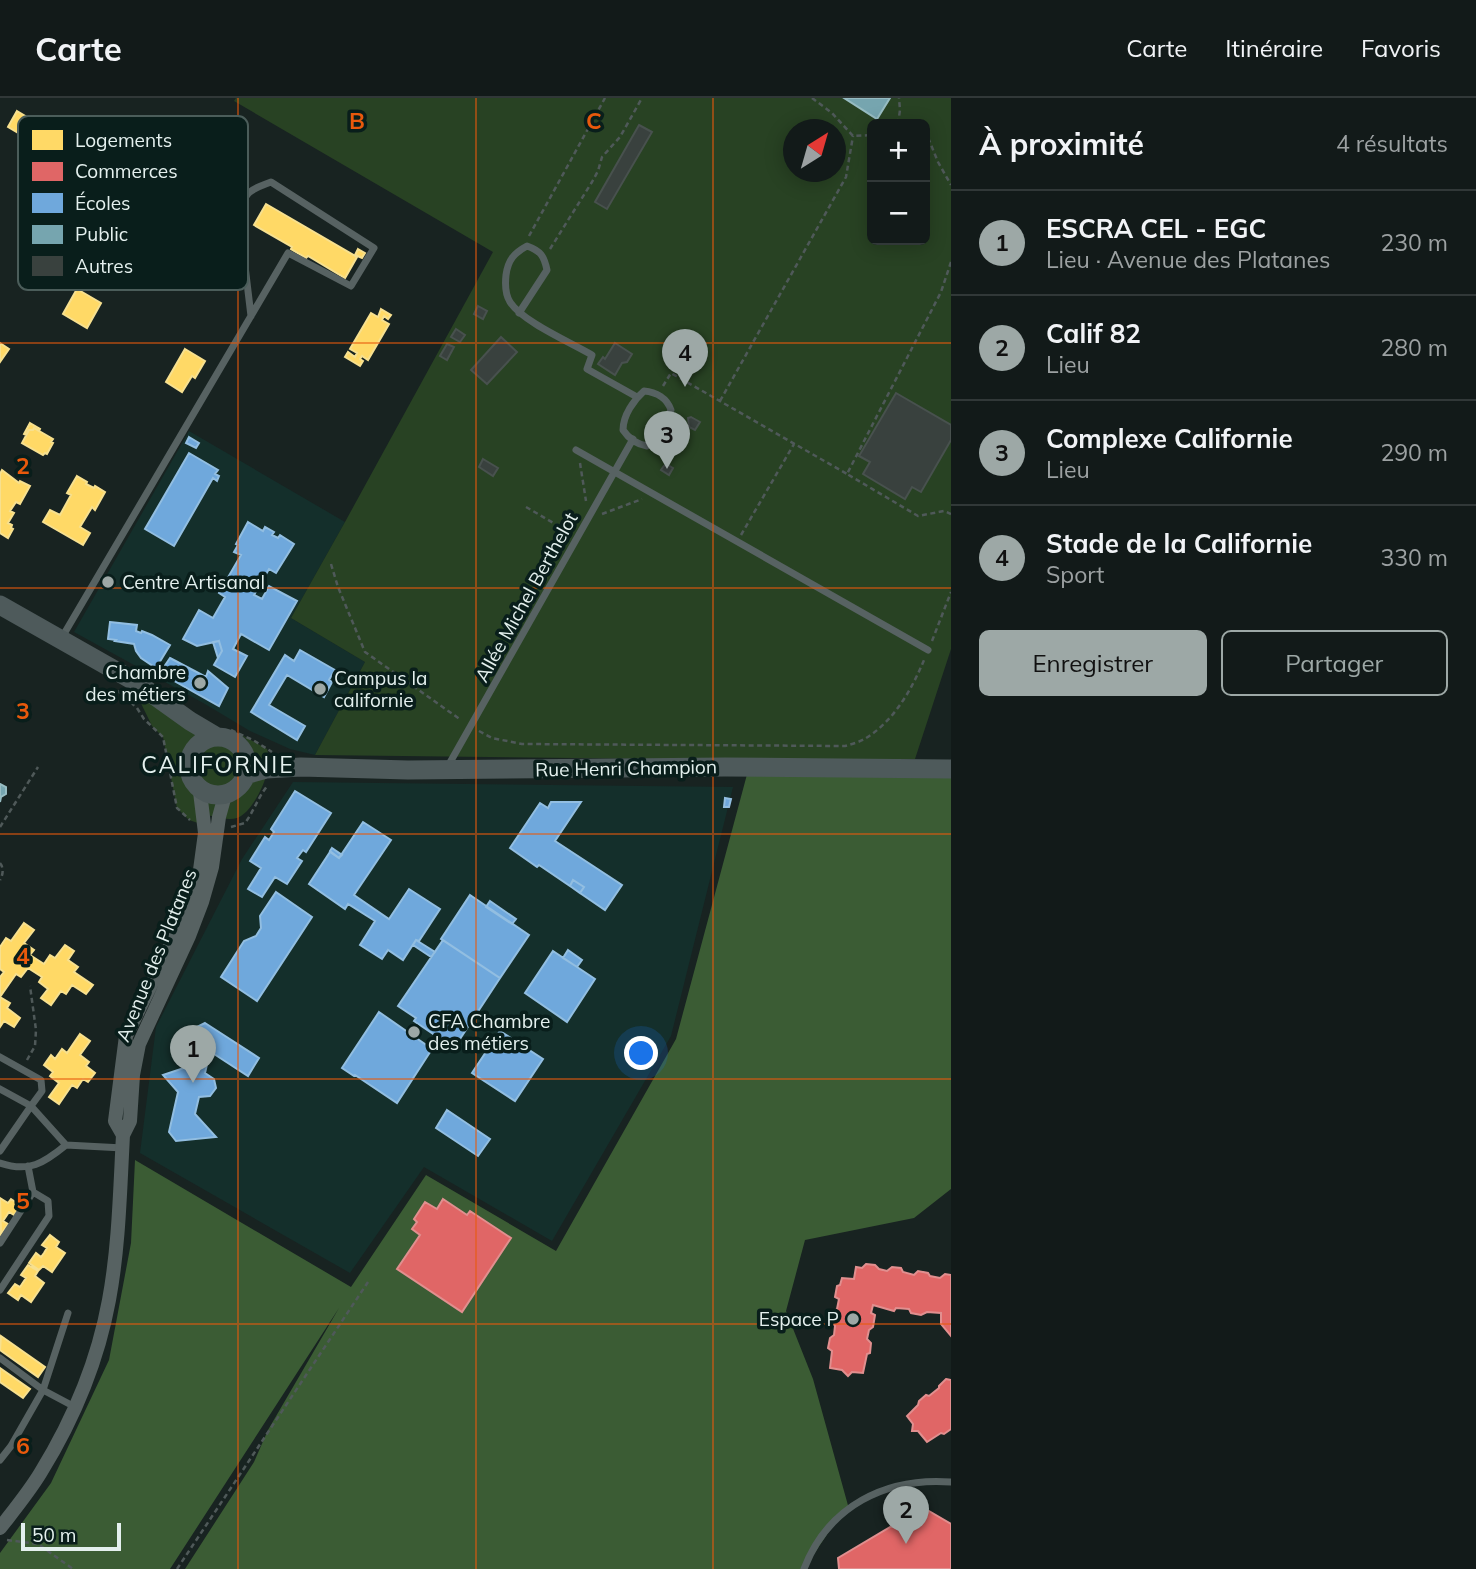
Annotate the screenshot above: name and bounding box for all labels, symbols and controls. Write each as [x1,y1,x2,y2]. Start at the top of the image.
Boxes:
text: Carte [35,28,122,69]
text: Carte [1126,33,1187,63]
text: Itinéraire [1225,33,1323,63]
text: Favoris [1361,33,1441,63]
text: B [349,106,365,135]
text: C [586,106,602,135]
legend [18,116,248,290]
north arrow [783,119,846,182]
map controls [867,119,930,245]
button: + [867,119,930,182]
text: À proximité [979,125,1144,163]
text: Logements [75,128,172,152]
text: 4 résultats [1336,129,1448,158]
text: Commerces [75,159,178,183]
button: − [867,182,930,245]
text: Écoles [75,191,130,215]
text: ESCRA CEL - EGC [1046,212,1266,245]
text: Public [75,222,128,246]
text: 1 [995,228,1009,257]
text: 230 m [1380,228,1448,257]
text: Lieu · Avenue des Platanes [1046,245,1330,274]
text: Autres [75,254,133,278]
text: Calif 82 [1046,317,1141,350]
pin: 4 [662,329,708,387]
text: 2 [995,333,1009,362]
text: 280 m [1380,333,1448,362]
text: Lieu [1046,350,1090,379]
pin: 3 [644,411,690,469]
text: Complexe Californie [1046,422,1293,455]
text: 3 [995,438,1009,467]
text: 290 m [1380,438,1448,467]
text: 2 [16,451,30,480]
text: Lieu [1046,455,1090,484]
street label: Allée Michel Berthelot [469,508,583,686]
text: Stade de la Californie [1046,527,1312,560]
text: 4 [995,543,1009,572]
text: 330 m [1380,543,1448,572]
text: Sport [1046,560,1104,589]
place label: Centre Artisanal [122,570,265,594]
marker: Centre Artisanal [100,574,116,590]
button: Enregistrer [979,630,1207,696]
button: Partager [1221,630,1448,696]
place label: Chambre des métiers [85,660,186,706]
place label: Campus la californie [334,666,427,712]
marker: Chambre des métiers [192,675,208,691]
marker: Campus la californie [312,681,328,697]
text: 3 [16,696,30,725]
district label: CALIFORNIE [141,750,295,779]
street label: Rue Henri Champion [535,754,717,782]
street label: Avenue des Platanes [110,865,202,1045]
text: 4 [16,941,30,970]
place label: CFA Chambre des métiers [428,1009,550,1055]
marker: CFA Chambre des métiers [406,1024,422,1040]
pin: 1 [170,1025,216,1083]
your location [624,1036,658,1070]
text: 5 [16,1186,30,1215]
place label: Espace P [759,1307,839,1331]
marker: Espace P [845,1311,861,1327]
text: 6 [16,1431,30,1460]
pin: 2 [883,1486,929,1544]
scale bar [21,1520,121,1552]
text: 50 m [32,1523,76,1547]

